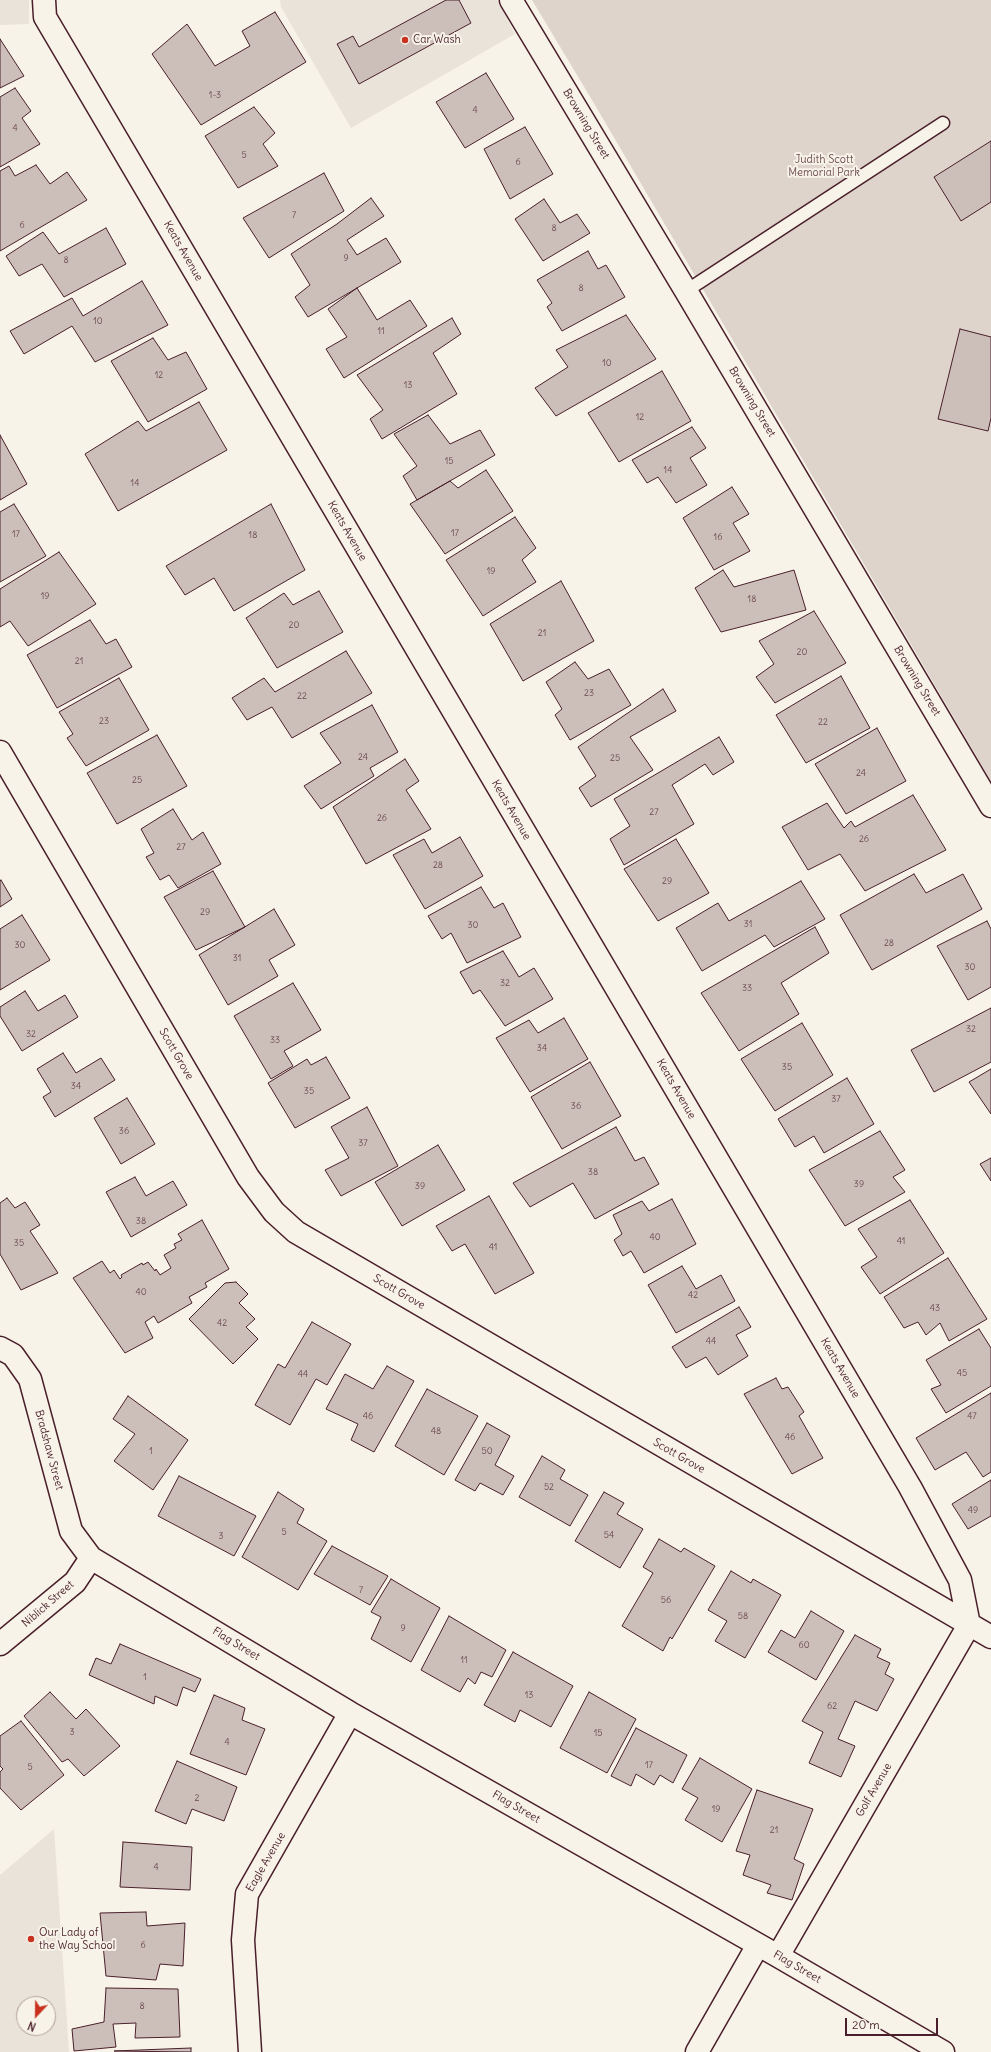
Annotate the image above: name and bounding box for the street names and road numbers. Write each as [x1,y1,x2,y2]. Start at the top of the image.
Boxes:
street label: Browning Street [560,86,612,162]
street label: Keats Avenue [161,219,205,283]
street label: Browning Street [726,364,778,440]
street label: Keats Avenue [325,499,369,563]
street label: Browning Street [891,643,943,719]
street label: Keats Avenue [489,778,533,842]
street label: Scott Grove [156,1026,196,1082]
street label: Keats Avenue [654,1057,698,1121]
street label: Scott Grove [371,1272,427,1312]
street label: Keats Avenue [818,1336,862,1400]
street label: Bradshaw Street [32,1408,66,1492]
street label: Scott Grove [651,1436,707,1476]
street label: Niblick Street [19,1578,77,1630]
street label: Flag Street [210,1625,262,1663]
street label: Golf Avenue [853,1761,895,1819]
street label: Flag Street [490,1788,542,1826]
street label: Eagle Avenue [244,1830,288,1894]
street label: Flag Street [771,1948,823,1986]

